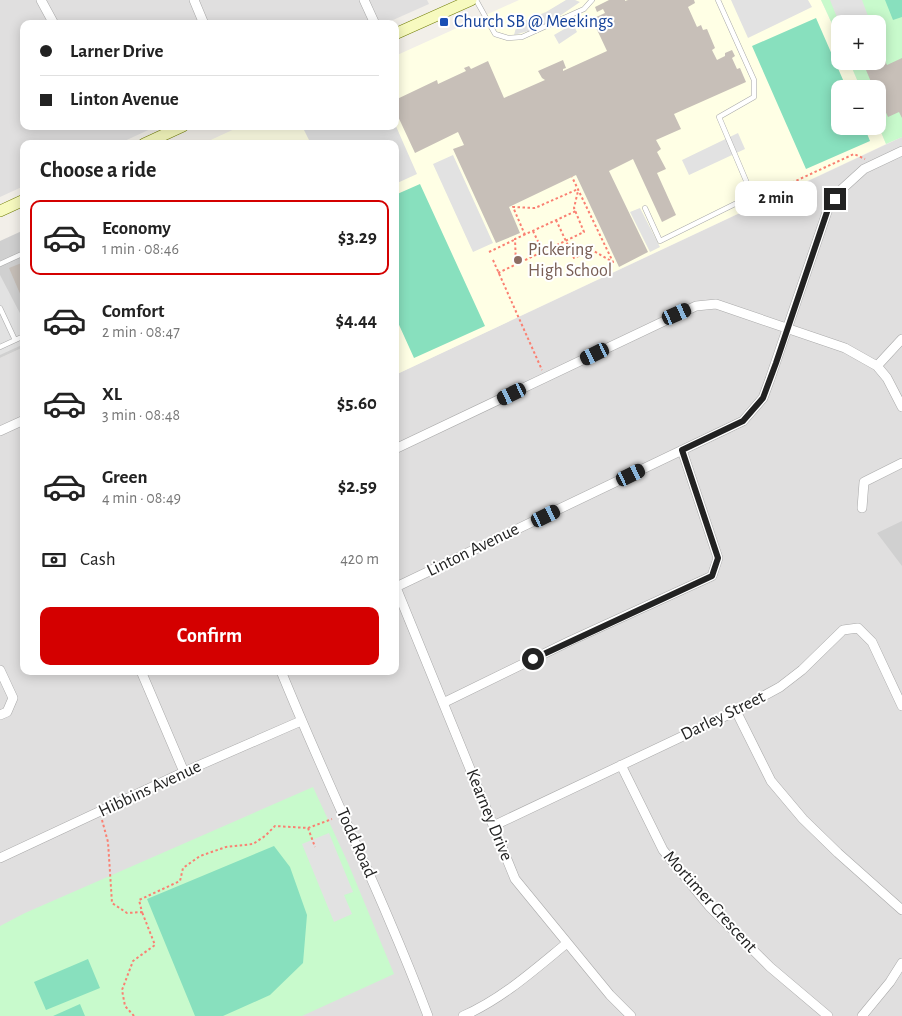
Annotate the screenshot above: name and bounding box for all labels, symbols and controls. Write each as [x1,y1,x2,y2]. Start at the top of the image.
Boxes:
place label: Church SB @ Meekings [454,13,613,31]
map controls [831,15,886,135]
button: + [831,15,886,70]
marker: Church SB @ Meekings [438,16,450,28]
text: Larner Drive [70,42,164,61]
button: − [831,80,886,135]
text: Linton Avenue [70,90,179,109]
text: Choose a ride [40,159,156,181]
callout: 2 min [735,182,818,216]
route end [824,188,846,210]
text: 2 min [758,190,794,206]
icon: car [42,215,87,260]
text: Economy [102,219,171,238]
text: $3.29 [338,228,377,247]
text: 1 min · 08:46 [102,241,179,257]
place label: Pickering High School [528,241,612,280]
marker: Pickering High School [512,254,524,266]
icon: car [42,298,87,343]
car [660,301,693,327]
text: Comfort [102,302,164,321]
text: $4.44 [335,311,377,330]
text: 2 min · 08:47 [102,324,180,340]
car [578,341,611,367]
icon: car [42,381,87,426]
car [495,381,528,407]
text: XL [102,385,122,404]
text: $5.60 [337,394,377,413]
text: 3 min · 08:48 [102,407,180,423]
car [614,462,647,488]
icon: car [42,464,87,509]
text: Green [102,468,148,487]
text: $2.59 [338,477,377,496]
text: 4 min · 08:49 [102,490,181,506]
car [529,503,562,529]
street label: Linton Avenue [424,520,522,580]
icon: cash [40,546,68,574]
text: Cash [80,550,116,569]
text: 420 m [340,551,379,567]
button: Confirm [40,607,379,665]
route start [522,648,544,670]
street label: Darley Street [678,688,768,744]
street label: Hibbins Avenue [96,757,204,821]
street label: Kearney Drive [462,766,516,864]
street label: Todd Road [333,806,379,880]
street label: Mortimer Crescent [660,848,760,956]

